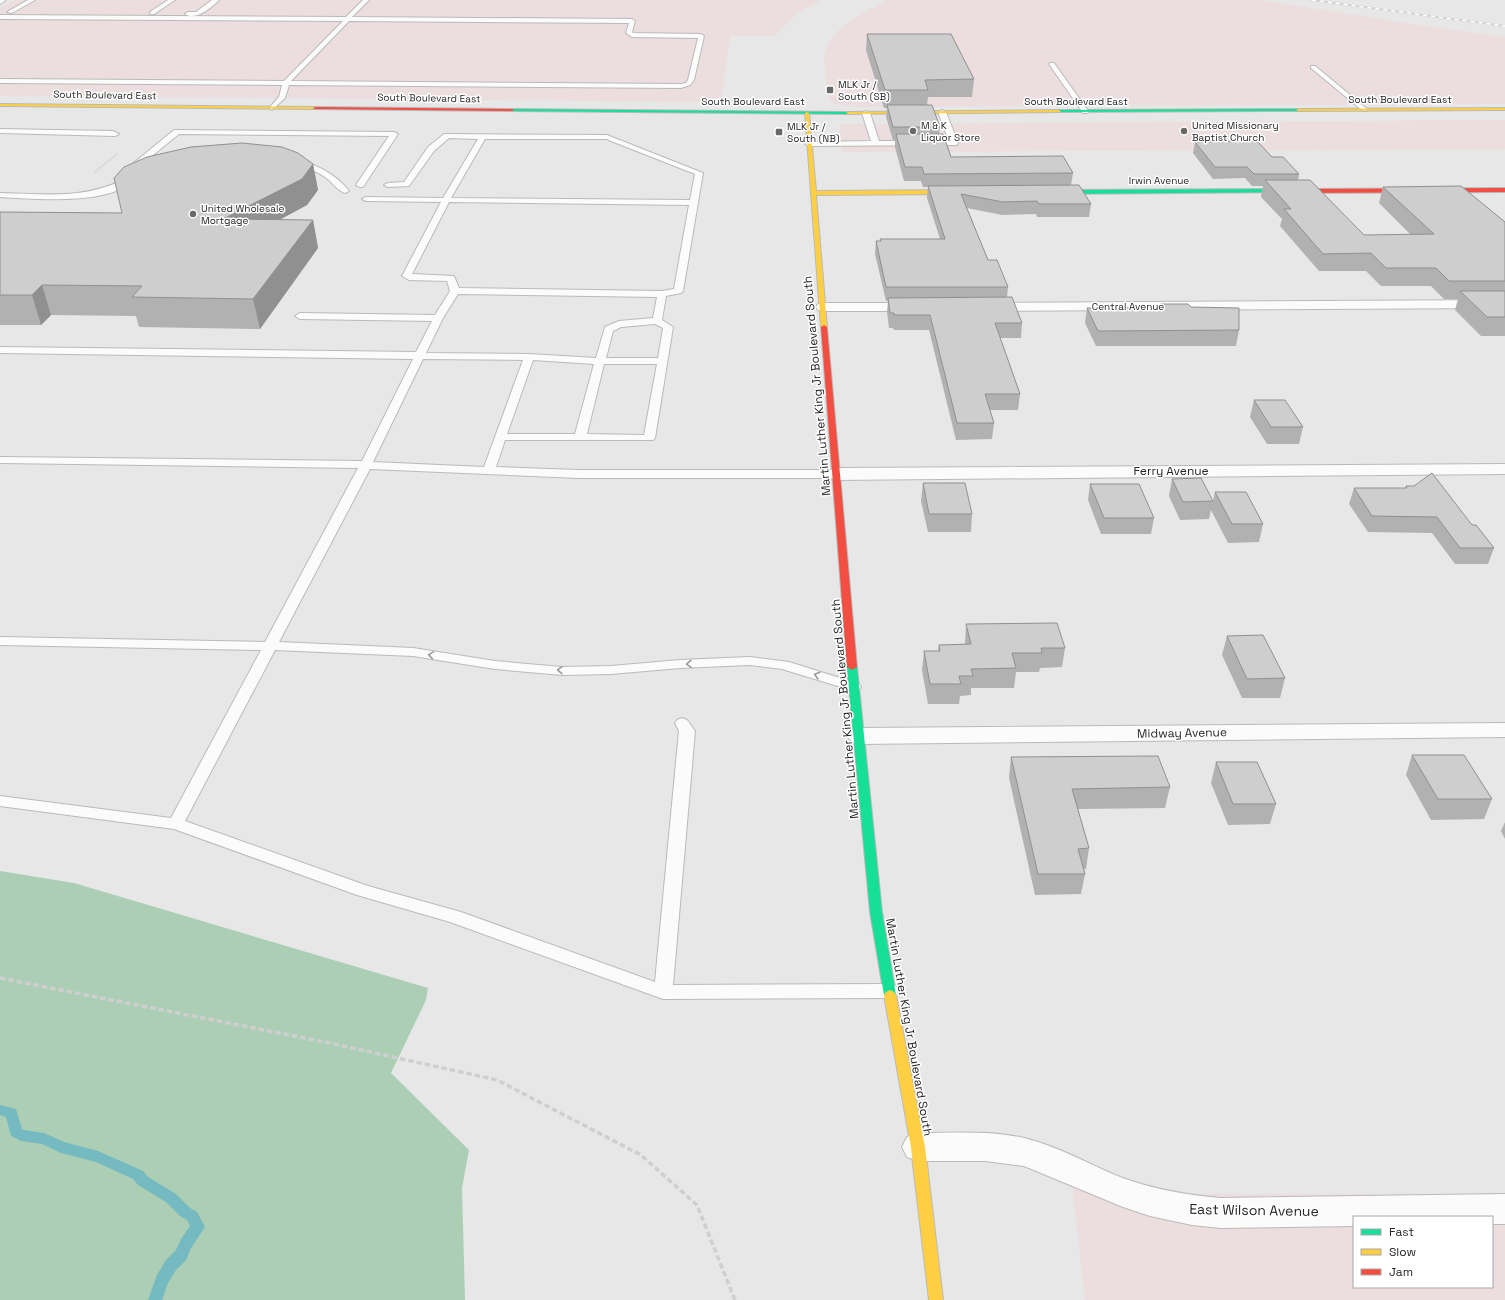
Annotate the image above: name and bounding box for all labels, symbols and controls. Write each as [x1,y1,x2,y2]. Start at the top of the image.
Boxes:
place label: MLK Jr / South (SB) [838,78,890,103]
marker: MLK Jr / South (SB) [825,85,835,95]
street label: South Boulevard East [53,88,157,102]
street label: South Boulevard East [377,91,481,105]
street label: South Boulevard East [1348,93,1452,106]
street label: South Boulevard East [701,95,805,108]
street label: South Boulevard East [1024,95,1128,108]
place label: M & K Liquor Store [921,119,980,144]
place label: United Missionary Baptist Church [1192,119,1279,144]
place label: MLK Jr / South (NB) [787,120,840,145]
marker: M & K Liquor Store [908,126,918,136]
marker: United Missionary Baptist Church [1179,126,1189,136]
marker: MLK Jr / South (NB) [774,127,784,137]
street label: Irwin Avenue [1129,174,1189,187]
place label: United Wholesale Mortgage [201,202,284,227]
marker: United Wholesale Mortgage [188,209,198,219]
street label: Martin Luther King Jr Boulevard South [799,275,835,497]
street label: Central Avenue [1092,300,1164,313]
street label: Ferry Avenue [1133,463,1209,479]
street label: Martin Luther King Jr Boulevard South [827,598,863,820]
one-way arrow [427,651,434,660]
one-way arrow [686,659,692,668]
one-way arrow [557,666,563,675]
one-way arrow [814,671,821,680]
street label: Midway Avenue [1137,724,1227,742]
street label: Martin Luther King Jr Boulevard South [882,917,936,1137]
street label: East Wilson Avenue [1189,1200,1319,1220]
legend [1353,1216,1493,1288]
text: Fast [1389,1224,1414,1240]
text: Slow [1389,1244,1416,1260]
text: Jam [1389,1264,1413,1280]

